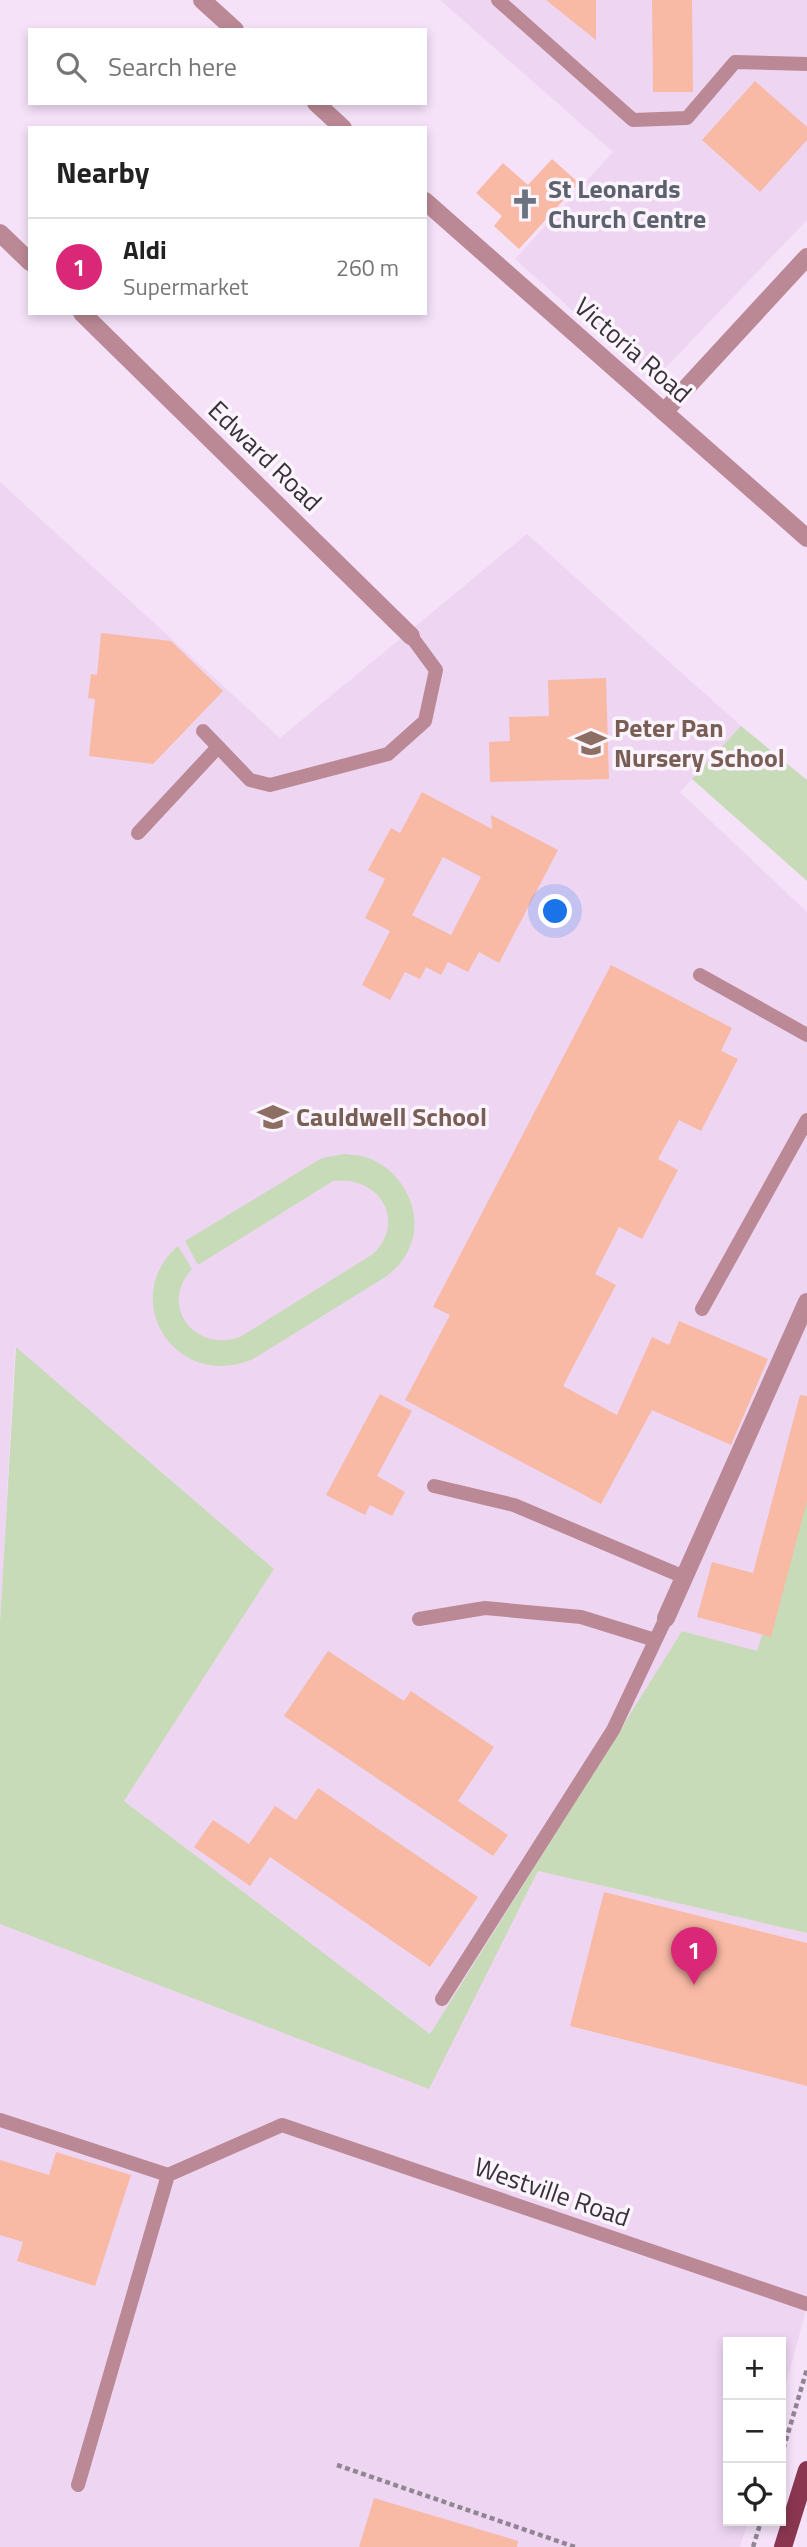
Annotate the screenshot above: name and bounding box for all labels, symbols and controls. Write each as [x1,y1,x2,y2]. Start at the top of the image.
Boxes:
search box [28,28,427,105]
text: Search here [108,47,237,86]
icon: search [52,48,90,86]
text: Nearby [56,149,149,195]
place label: St Leonards Church Centre [548,169,706,238]
church icon: St Leonards Church Centre [508,187,542,221]
text: Aldi [123,230,167,269]
text: 1 [73,250,85,285]
text: 260 m [336,250,399,285]
text: Supermarket [123,269,248,304]
street label: Victoria Road [566,287,701,412]
street label: Edward Road [200,391,331,520]
place label: Peter Pan Nursery School [614,708,785,777]
school or university icon: Peter Pan Nursery School [574,726,608,760]
your location [538,894,572,928]
place label: Cauldwell School [296,1097,487,1136]
school or university icon: Cauldwell School [256,1100,290,1134]
pin: 1 [671,1927,717,1985]
street label: Westville Road [469,2147,635,2236]
map controls [723,2337,786,2526]
button: + [723,2337,786,2400]
button: − [723,2400,786,2463]
button: locate [723,2463,786,2526]

